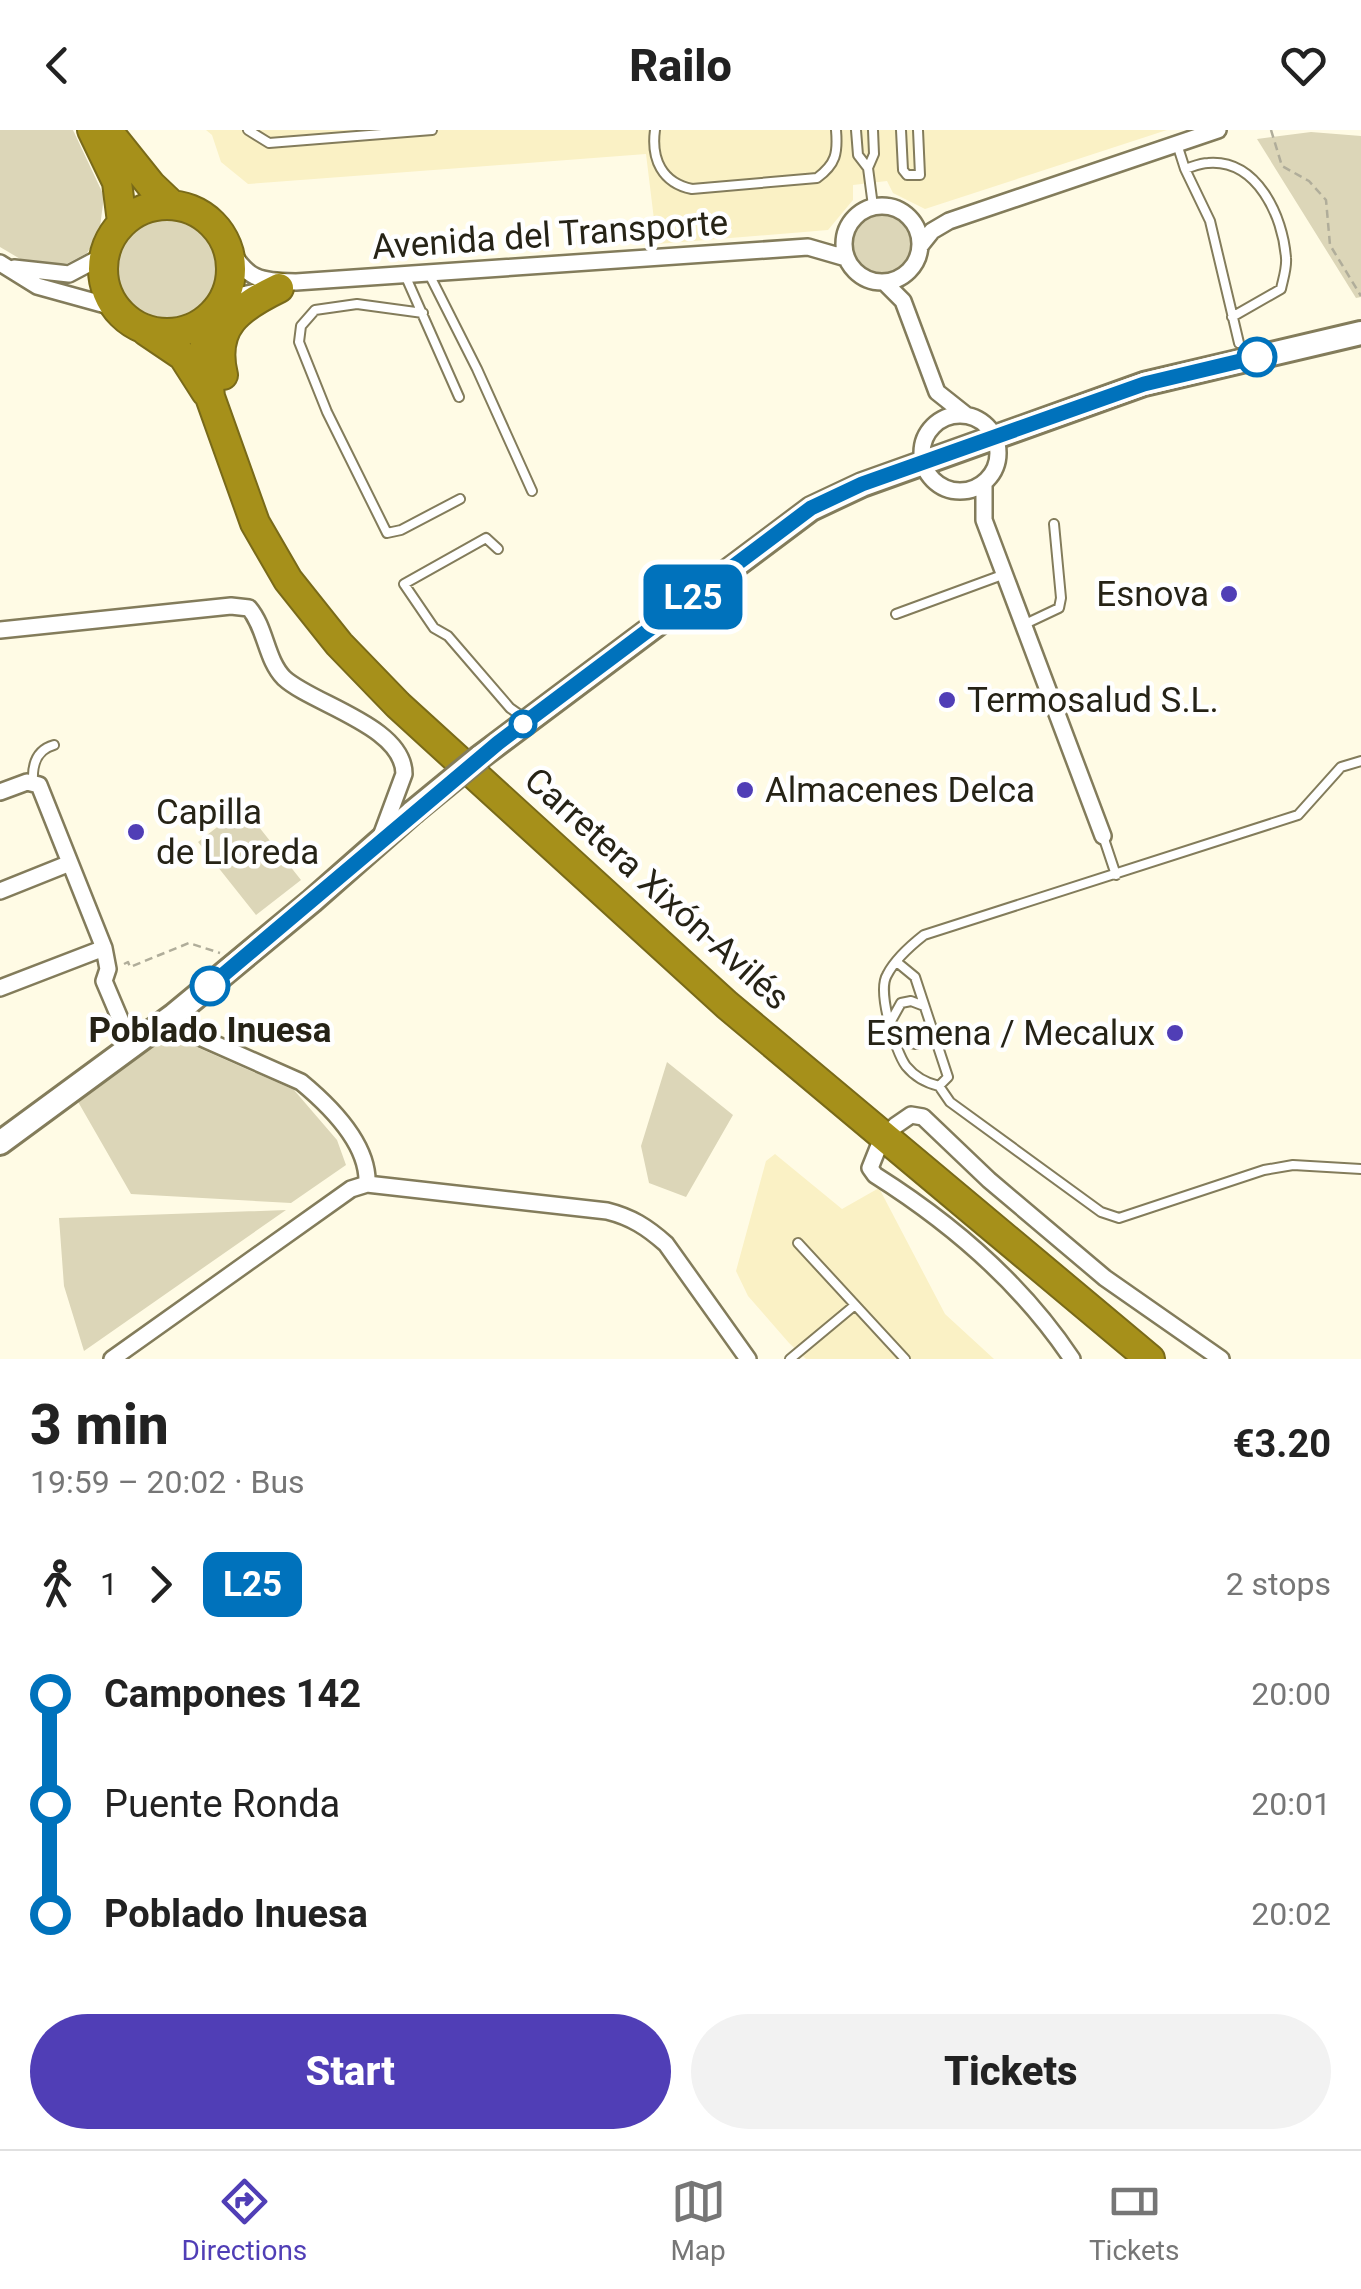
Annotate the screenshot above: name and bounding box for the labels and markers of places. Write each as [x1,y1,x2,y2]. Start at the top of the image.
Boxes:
unlabelled marker [1238,338,1276,376]
place label: Esnova [1096,574,1209,615]
marker: Esnova [1218,583,1240,605]
place label: Termosalud S.L. [967,680,1219,721]
marker: Termosalud S.L. [936,689,958,711]
unlabelled marker [510,711,536,737]
place label: Almacenes Delca [765,770,1035,811]
marker: Almacenes Delca [734,779,756,801]
place label: Capilla de Lloreda [156,792,319,873]
marker: Capilla de Lloreda [125,821,147,843]
marker: Poblado Inuesa [191,967,229,1005]
place label: Poblado Inuesa [88,1010,332,1051]
place label: Esmena / Mecalux [866,1013,1155,1054]
marker: Esmena / Mecalux [1164,1022,1186,1044]

